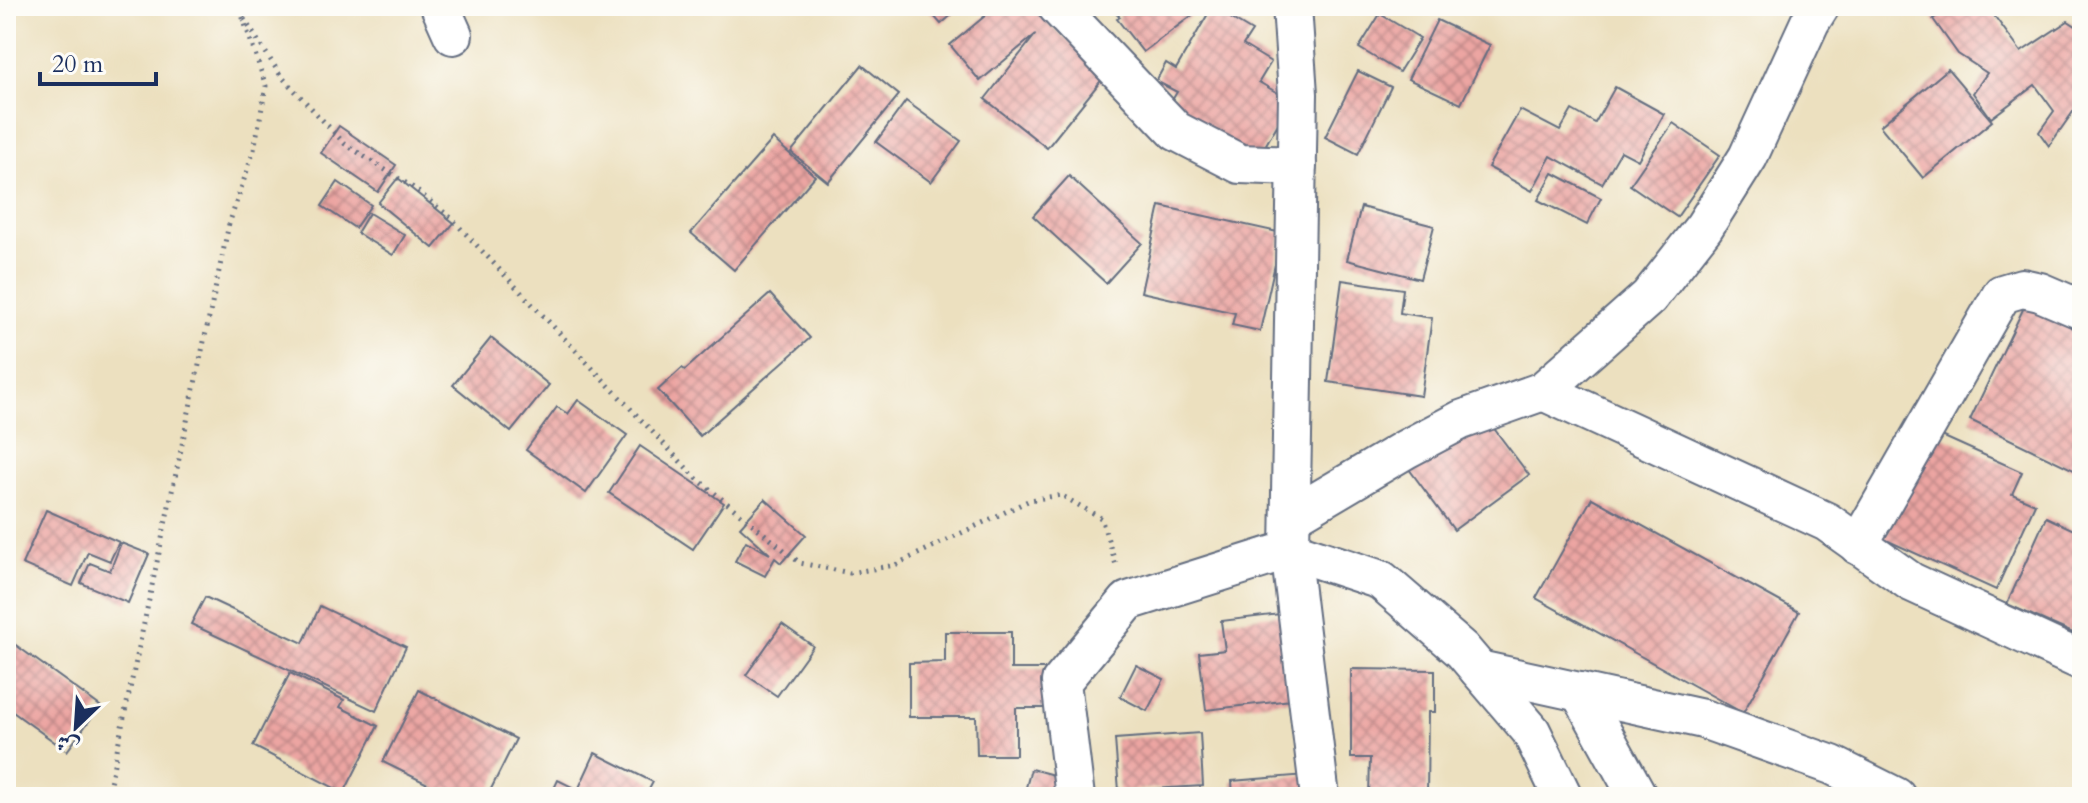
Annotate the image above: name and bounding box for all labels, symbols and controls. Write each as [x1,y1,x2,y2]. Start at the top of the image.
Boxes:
scale bar [40,36,156,86]
text: 20 m [52,48,104,81]
north arrow [36,687,116,767]
text: ش [52,726,84,762]

